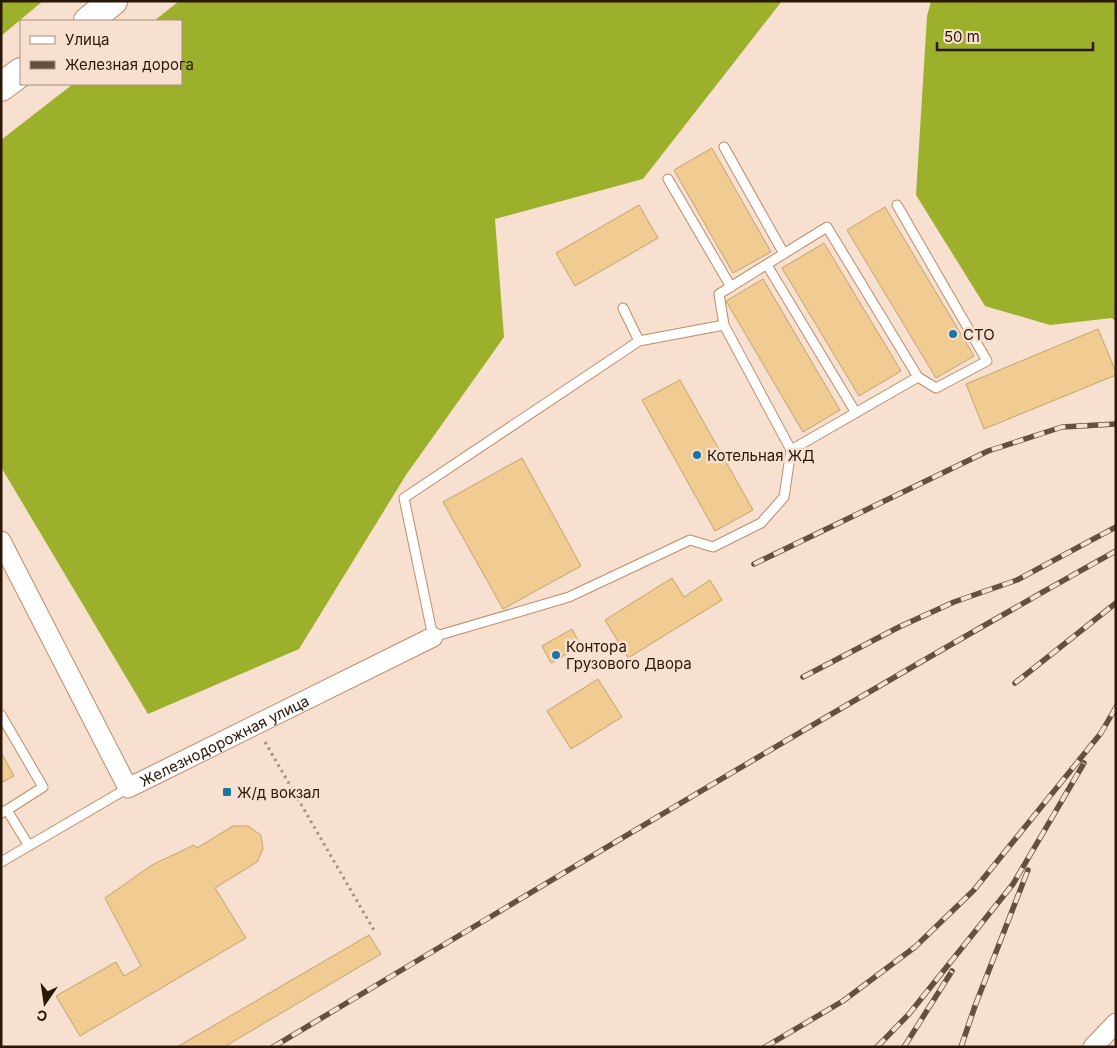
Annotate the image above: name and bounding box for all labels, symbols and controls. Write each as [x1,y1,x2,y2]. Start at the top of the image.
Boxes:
legend [20,20,182,85]
scale bar [937,20,1093,52]
text: 50 m [944,27,980,46]
text: Улица [65,30,109,49]
text: Железная дорога [65,55,194,74]
place label: СТО [963,325,995,344]
marker: СТО [947,328,959,340]
place label: Котельная ЖД [707,446,814,465]
marker: Котельная ЖД [691,449,703,461]
place label: Контора Грузового Двора [566,637,692,673]
marker: Контора Грузового Двора [550,649,562,661]
street label: Железнодорожная улица [136,691,312,790]
place label: Ж/д вокзал [237,783,320,802]
marker: Ж/д вокзал [221,786,233,798]
north arrow [20,978,70,1028]
text: С [35,1007,49,1026]

